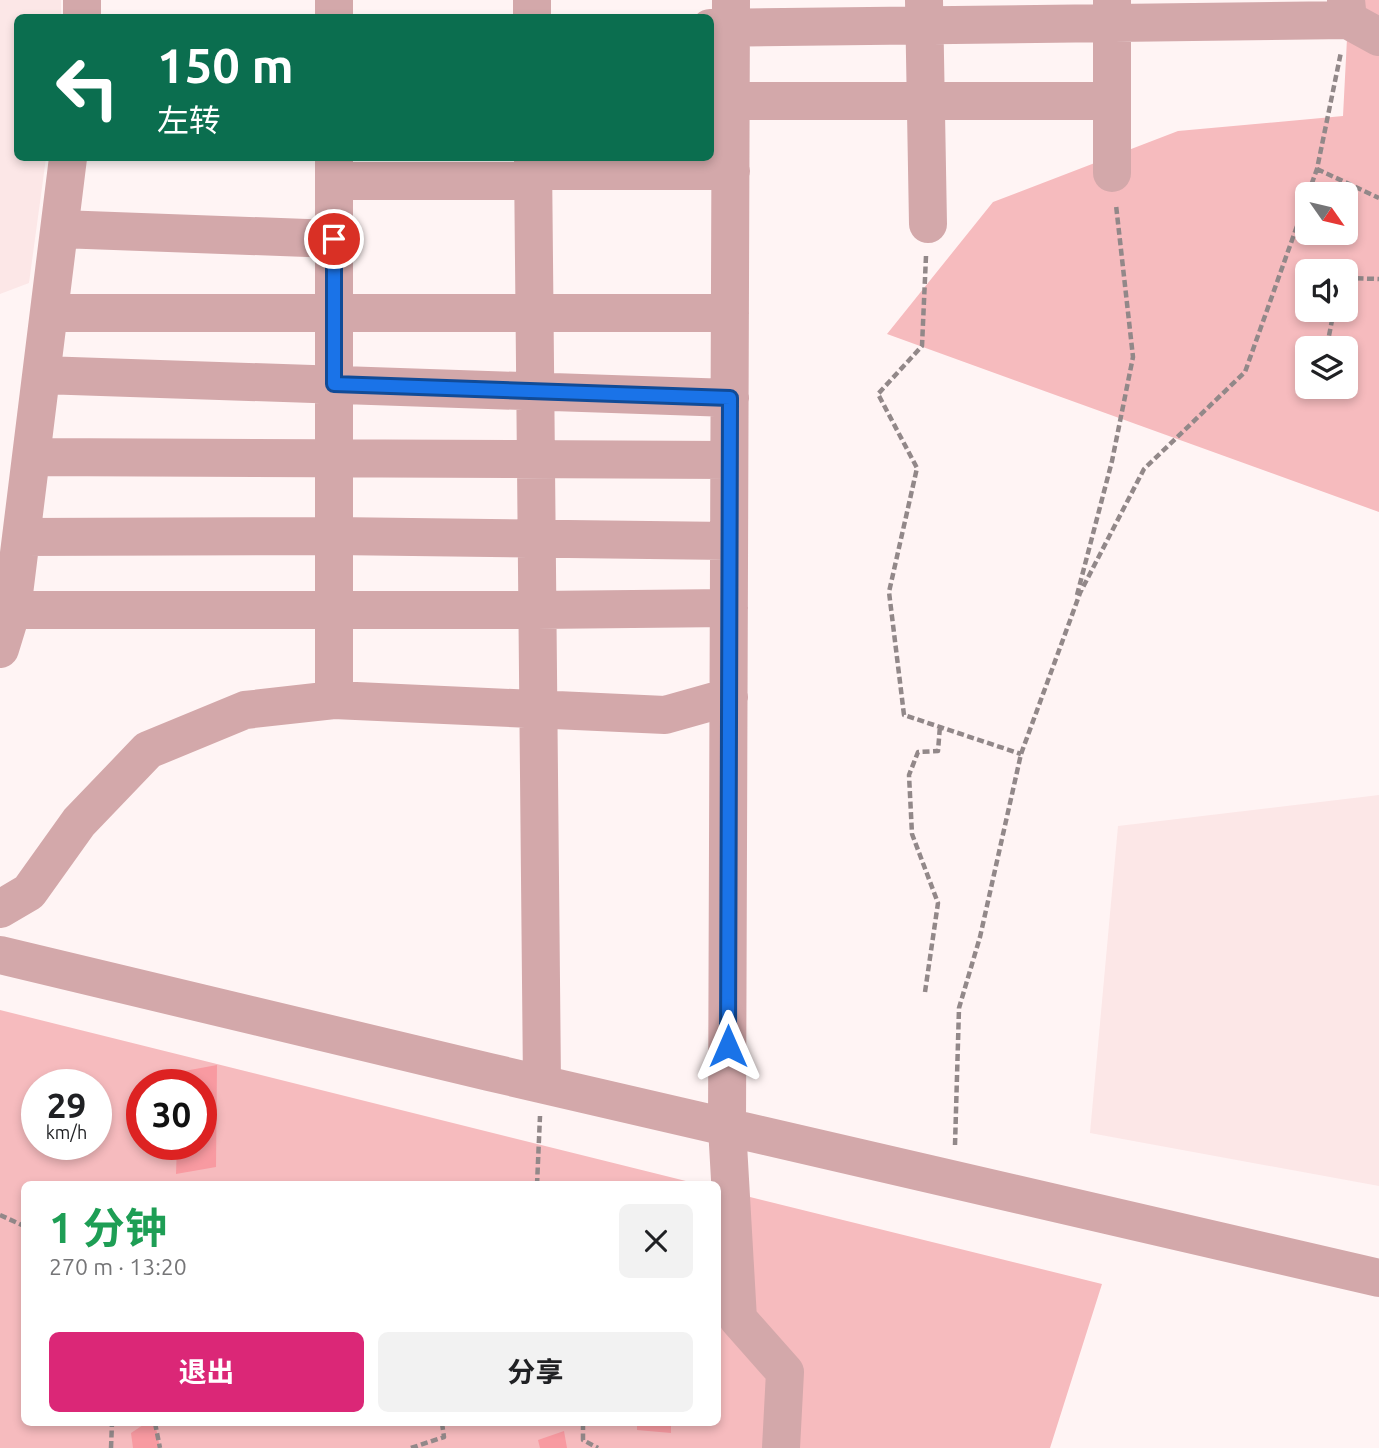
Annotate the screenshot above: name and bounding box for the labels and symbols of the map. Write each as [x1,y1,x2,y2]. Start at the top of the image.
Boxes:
north arrow [1295,182,1358,245]
pin [304,209,364,269]
position arrow [691,1009,765,1083]
speed limit sign: 30 [126,1069,217,1160]

